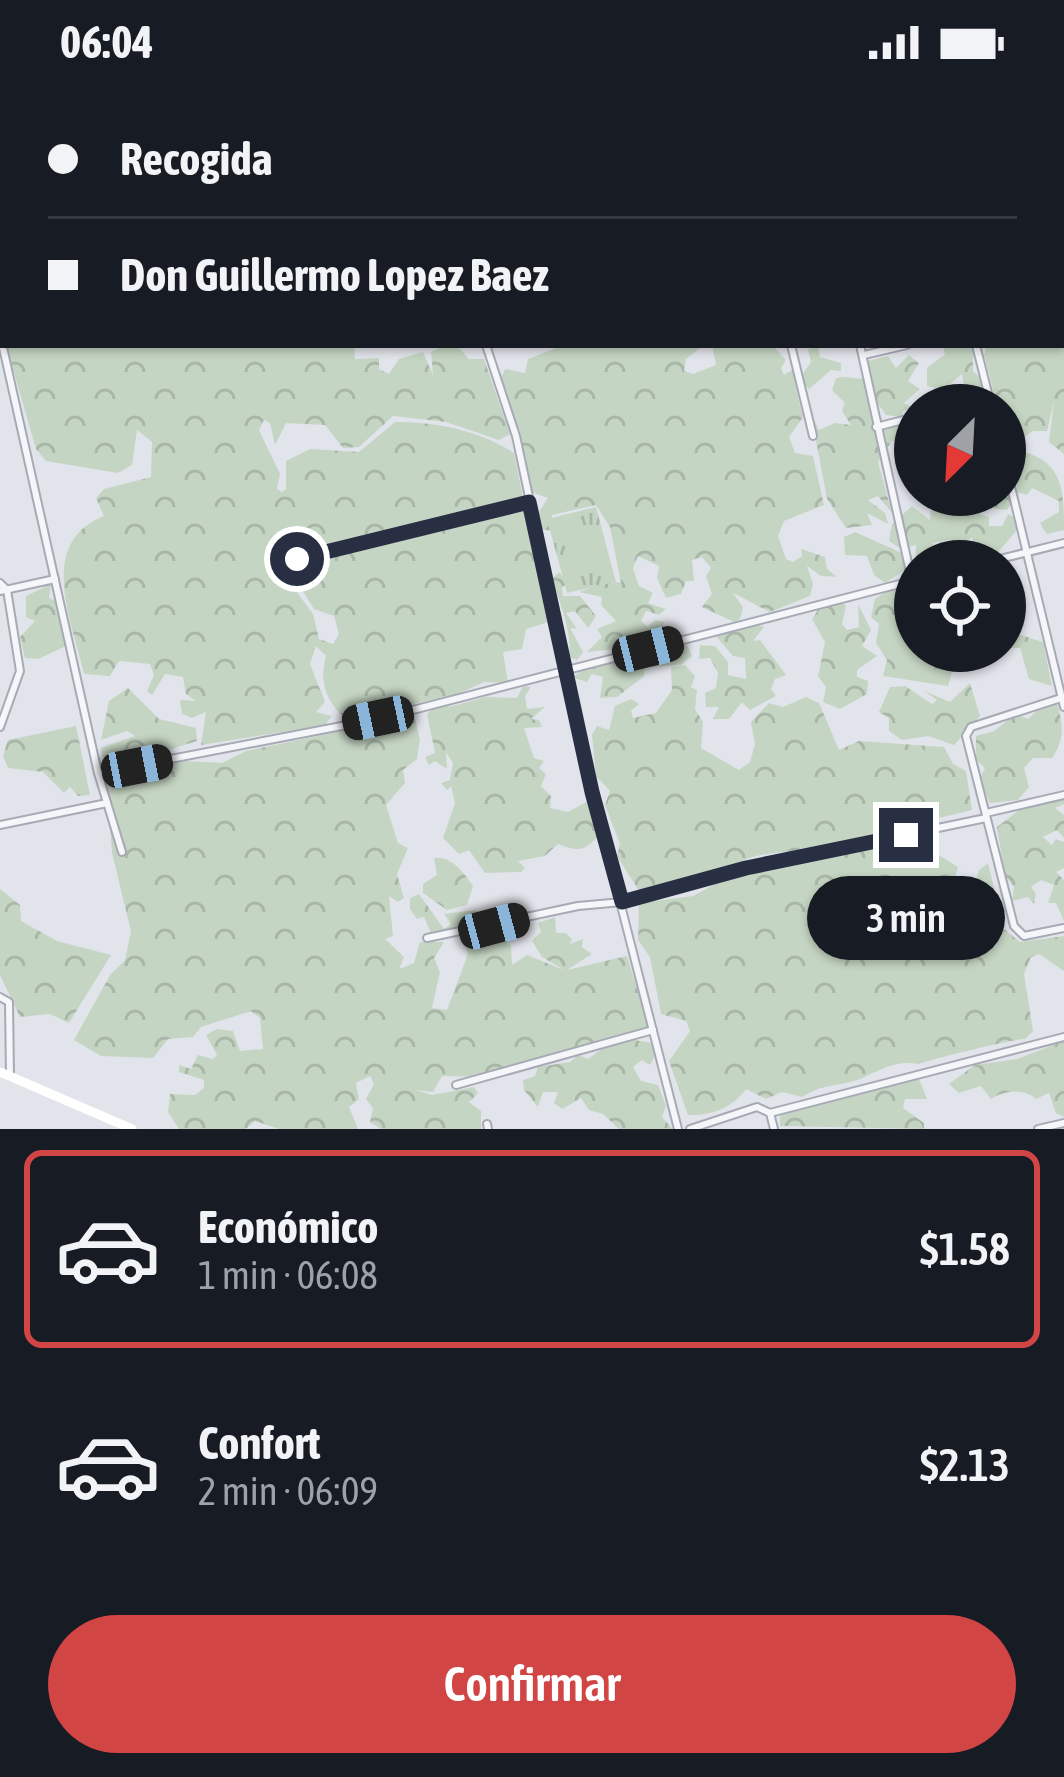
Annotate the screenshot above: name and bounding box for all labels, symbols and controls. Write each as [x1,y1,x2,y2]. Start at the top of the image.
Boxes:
text: 06:04 [60,16,154,68]
text: Recogida [120,133,272,185]
text: Don Guillermo Lopez Baez [120,249,549,301]
north arrow [894,384,1026,516]
map controls [894,384,1026,672]
route start [270,532,324,586]
button: locate [894,540,1026,672]
car [609,623,687,675]
car [339,693,417,743]
car [98,741,176,791]
route end [879,808,933,862]
callout: 3 min [807,877,1005,961]
text: 3 min [866,896,946,940]
car [455,899,533,953]
icon: car [54,1195,162,1303]
text: Económico [198,1201,379,1253]
text: $1.58 [920,1223,1010,1275]
text: 1 min · 06:08 [198,1253,378,1297]
icon: car [54,1411,162,1519]
text: Confort [198,1417,321,1469]
text: $2.13 [920,1439,1010,1491]
text: 2 min · 06:09 [198,1469,378,1513]
button: Confirmar [48,1615,1016,1753]

